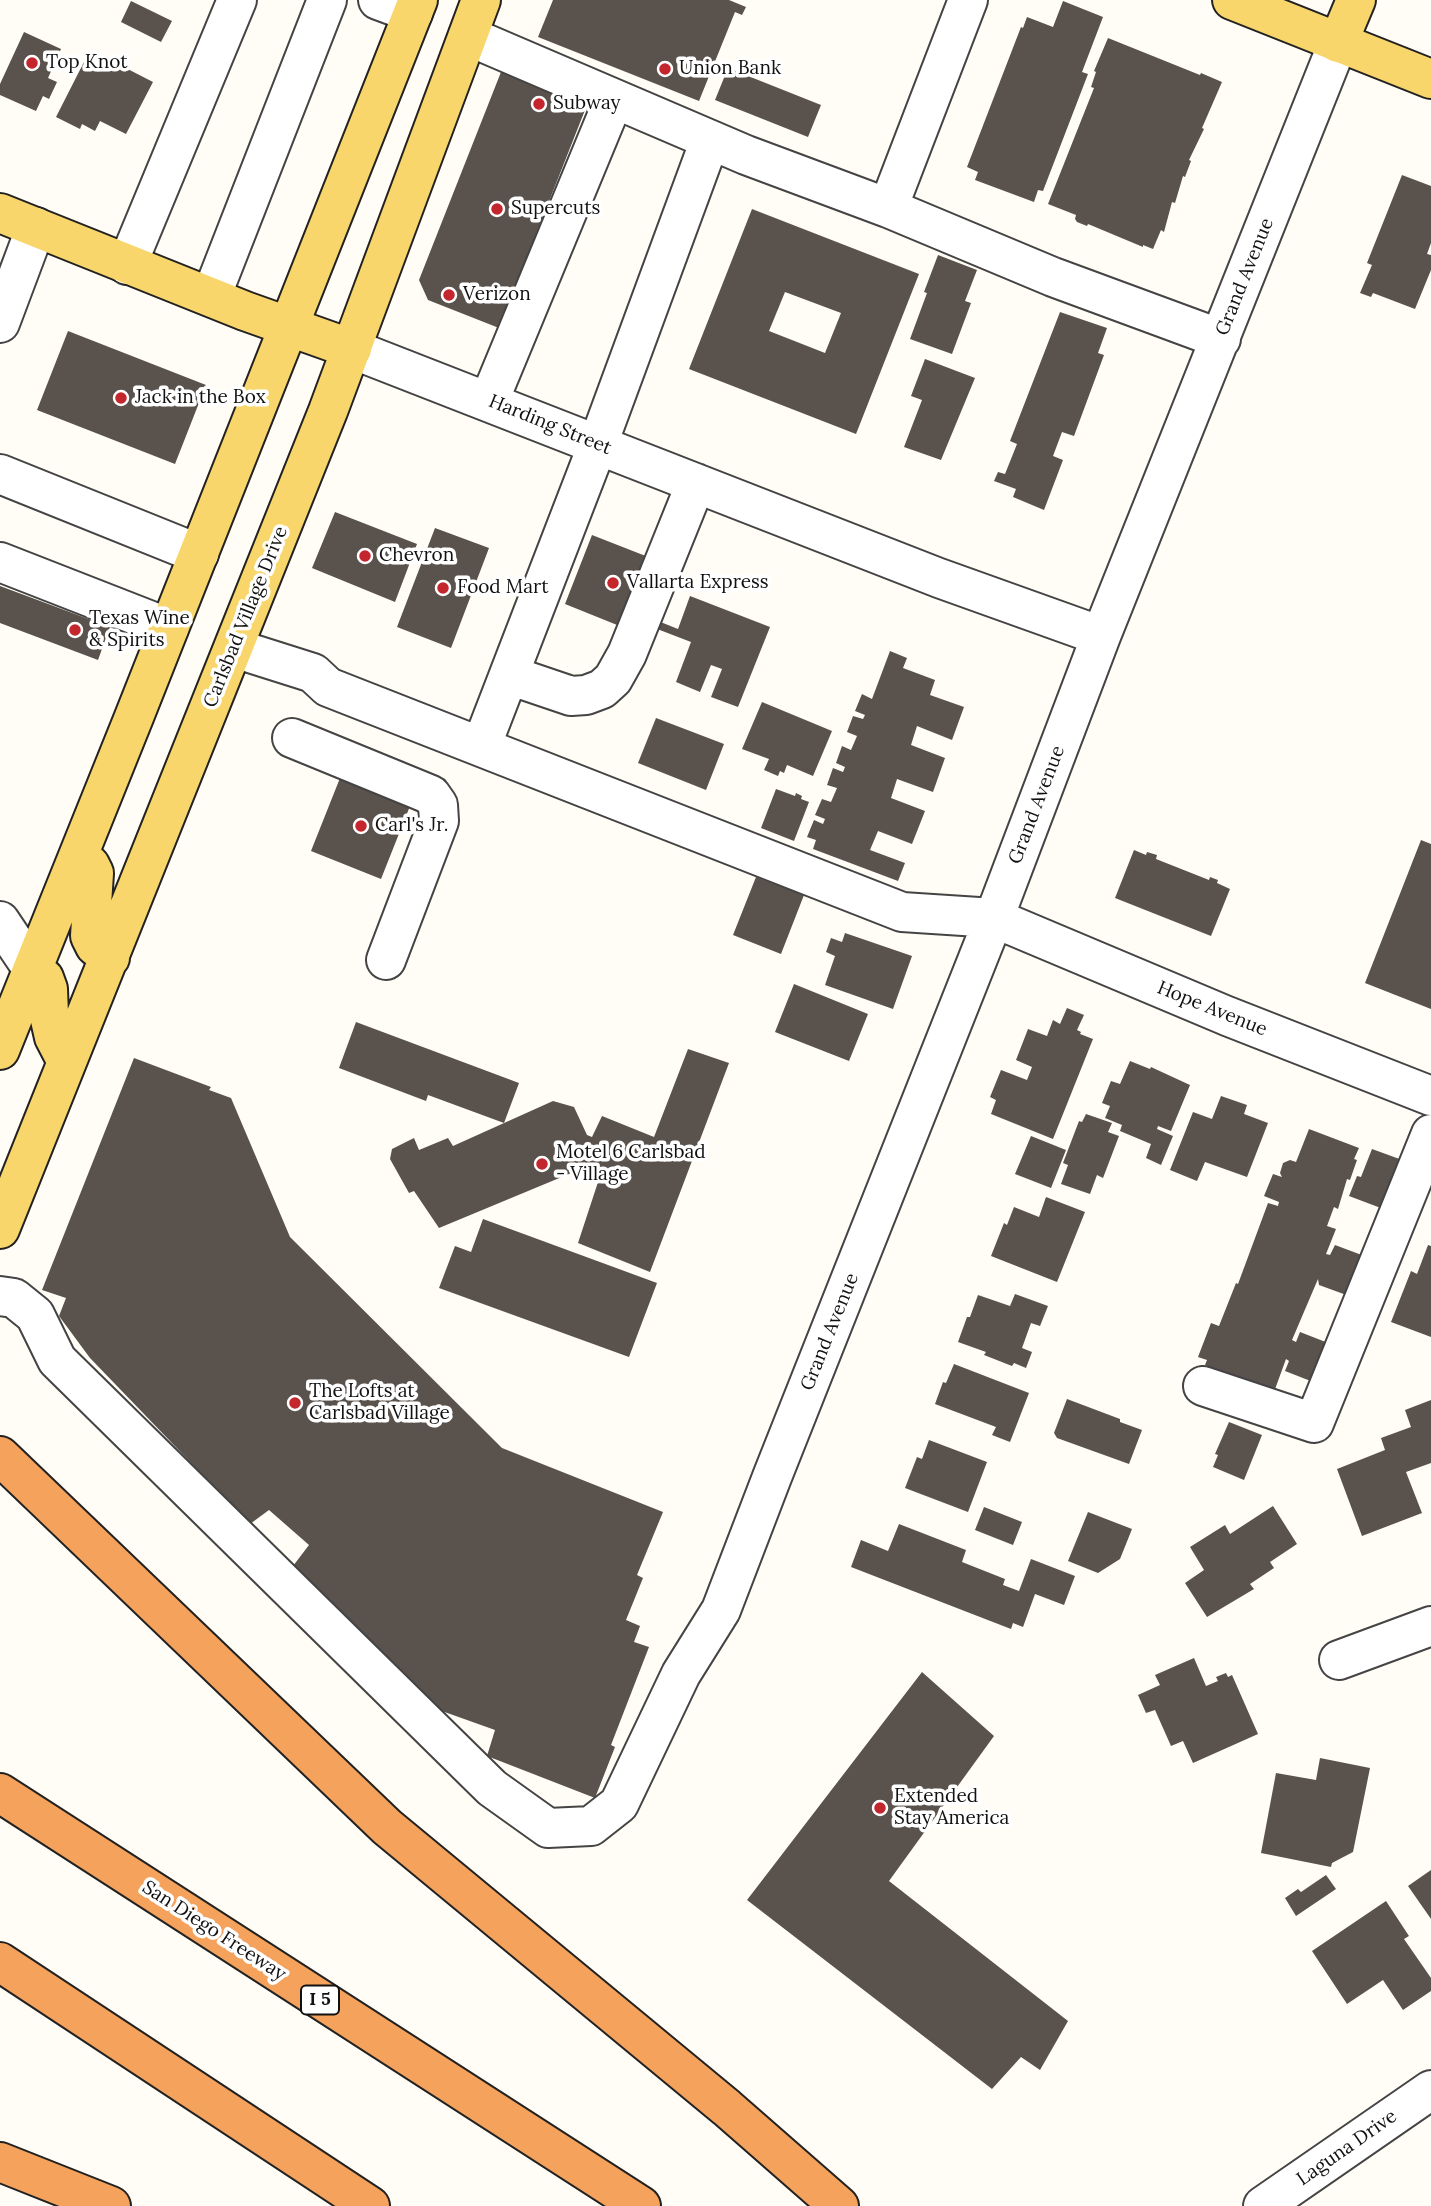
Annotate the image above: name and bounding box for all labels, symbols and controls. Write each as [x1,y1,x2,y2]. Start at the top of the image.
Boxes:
place label: Top Knot [46,52,128,74]
marker: Top Knot [24,55,40,71]
place label: Union Bank [679,58,781,80]
marker: Union Bank [657,61,673,77]
place label: Subway [553,93,621,115]
marker: Subway [531,96,547,112]
place label: Supercuts [511,198,600,220]
marker: Supercuts [489,201,505,217]
street label: Grand Avenue [1211,215,1279,339]
place label: Verizon [463,284,531,306]
marker: Verizon [441,287,457,303]
place label: Jack in the Box [135,387,266,409]
marker: Jack in the Box [113,390,129,406]
street label: Harding Street [485,390,615,460]
street label: Carlsbad Village Drive [199,523,293,711]
place label: Chevron [379,545,454,567]
marker: Chevron [357,548,373,564]
place label: Vallarta Express [627,572,769,594]
marker: Vallarta Express [605,575,621,591]
place label: Food Mart [457,577,549,599]
marker: Food Mart [435,580,451,596]
place label: Texas Wine & Spirits [89,608,190,652]
marker: Texas Wine & Spirits [67,622,83,638]
street label: Grand Avenue [1004,743,1070,867]
place label: Carl's Jr. [375,815,448,837]
marker: Carl's Jr. [353,818,369,834]
street label: Hope Avenue [1154,977,1270,1041]
place label: Motel 6 Carlsbad - Village [556,1142,706,1186]
marker: Motel 6 Carlsbad - Village [534,1156,550,1172]
street label: Grand Avenue [796,1270,864,1394]
place label: The Lofts at Carlsbad Village [309,1381,450,1425]
marker: The Lofts at Carlsbad Village [287,1395,303,1411]
place label: Extended Stay America [894,1786,1009,1830]
marker: Extended Stay America [872,1800,888,1816]
street label: San Diego Freeway [138,1876,290,1986]
road number: I 5 [301,1986,339,2014]
street label: Laguna Drive [1293,2105,1401,2191]

